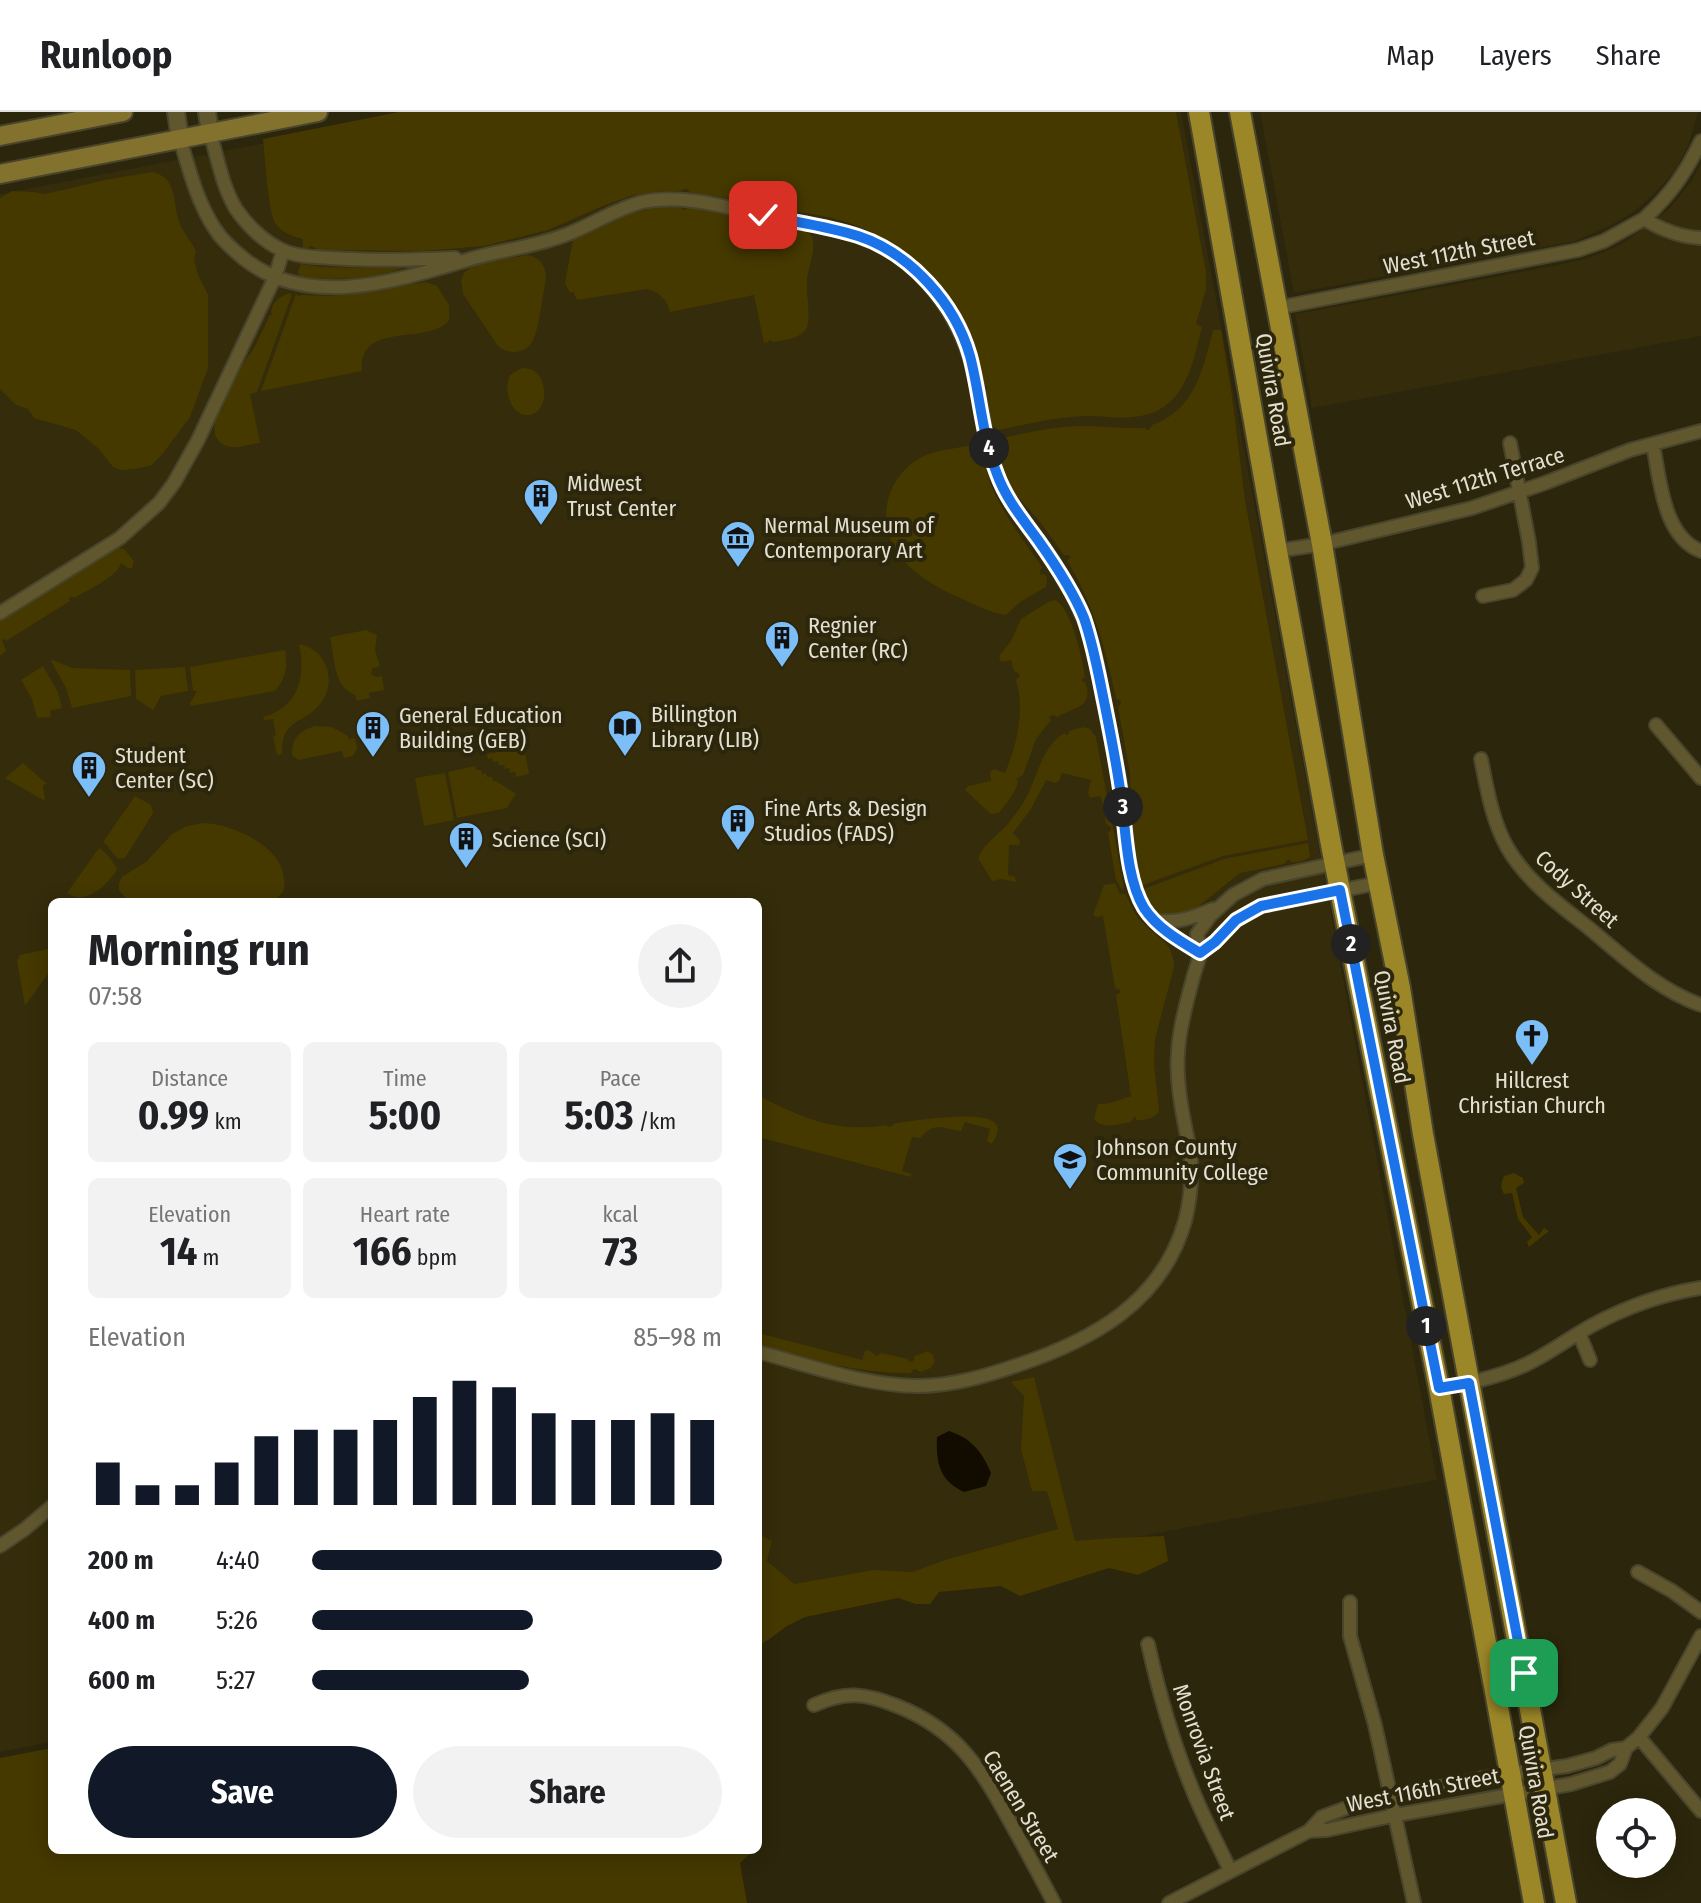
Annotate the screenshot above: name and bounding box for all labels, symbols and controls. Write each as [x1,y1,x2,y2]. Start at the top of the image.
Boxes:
text: Runloop [40,32,172,78]
text: Map [1386,39,1435,72]
text: Layers [1479,39,1552,72]
text: Share [1596,39,1661,72]
pin [729,181,797,249]
icon: check [741,193,785,237]
street label: West 112th Street [1381,224,1538,280]
street label: Quivira Road [1250,331,1296,449]
pin: 4 [969,428,1009,468]
text: 4 [983,434,995,461]
street label: West 112th Terrace [1402,441,1568,515]
place label: Midwest Trust Center [567,470,676,522]
building icon: Midwest Trust Center [522,477,560,527]
place label: Nermal Museum of Contemporary Art [764,512,935,564]
museum icon: Nermal Museum of Contemporary Art [719,519,757,569]
place label: Regnier Center (RC) [808,612,908,664]
building icon: Regnier Center (RC) [763,619,801,669]
place label: Billington Library (LIB) [651,701,759,753]
place label: General Education Building (GEB) [399,702,563,754]
library icon: Billington Library (LIB) [606,708,644,758]
building icon: General Education Building (GEB) [354,709,392,759]
place label: Student Center (SC) [115,742,214,794]
building icon: Student Center (SC) [70,749,108,799]
pin: 3 [1103,787,1143,827]
text: 3 [1118,793,1128,820]
place label: Fine Arts & Design Studios (FADS) [764,795,927,847]
building icon: Fine Arts & Design Studios (FADS) [719,802,757,852]
building icon: Science (SCI) [447,820,485,870]
place label: Science (SCI) [492,826,606,853]
street label: Cody Street [1530,844,1625,934]
text: Morning run [88,924,310,977]
button: share [638,924,722,1008]
pin: 2 [1331,924,1371,964]
text: 2 [1346,930,1356,957]
street label: Quivira Road [1368,968,1416,1086]
text: 07:58 [88,981,142,1012]
church icon: Hillcrest Christian Church [1513,1017,1551,1067]
text: Distance [151,1065,228,1092]
text: Time [383,1065,427,1092]
text: Pace [600,1065,641,1092]
place label: Hillcrest Christian Church [1458,1067,1606,1119]
text: 0.99 [138,1092,209,1140]
text: 5:00 [369,1092,441,1140]
text: 5:03 [564,1092,634,1140]
text: km [209,1108,242,1135]
text: /km [634,1108,676,1135]
place label: Johnson County Community College [1096,1134,1268,1186]
school or university icon: Johnson County Community College [1051,1141,1089,1191]
text: Elevation [148,1201,231,1228]
text: Heart rate [360,1201,450,1228]
text: kcal [603,1201,638,1228]
text: 14 [160,1228,197,1276]
text: 166 [353,1228,412,1276]
text: 73 [602,1228,638,1276]
text: m [197,1244,219,1271]
text: bpm [412,1244,457,1271]
pin: 1 [1406,1306,1446,1346]
text: 1 [1421,1312,1431,1339]
text: Elevation [88,1322,186,1353]
text: 85–98 m [633,1322,722,1353]
text: 200 m [88,1545,154,1576]
text: 4:40 [216,1545,260,1576]
text: 400 m [88,1605,155,1636]
text: 5:26 [216,1605,258,1636]
pin [1490,1639,1558,1707]
icon: arrive [1502,1651,1546,1695]
text: 600 m [88,1665,155,1696]
text: 5:27 [216,1665,255,1696]
street label: Monrovia Street [1167,1680,1241,1824]
street label: Quivira Road [1513,1723,1559,1841]
street label: Caenen Street [977,1745,1065,1868]
button: Save [88,1746,397,1838]
button: Share [413,1746,722,1838]
street label: West 116th Street [1344,1762,1502,1818]
map controls [1596,1798,1676,1878]
button: locate [1596,1798,1676,1878]

